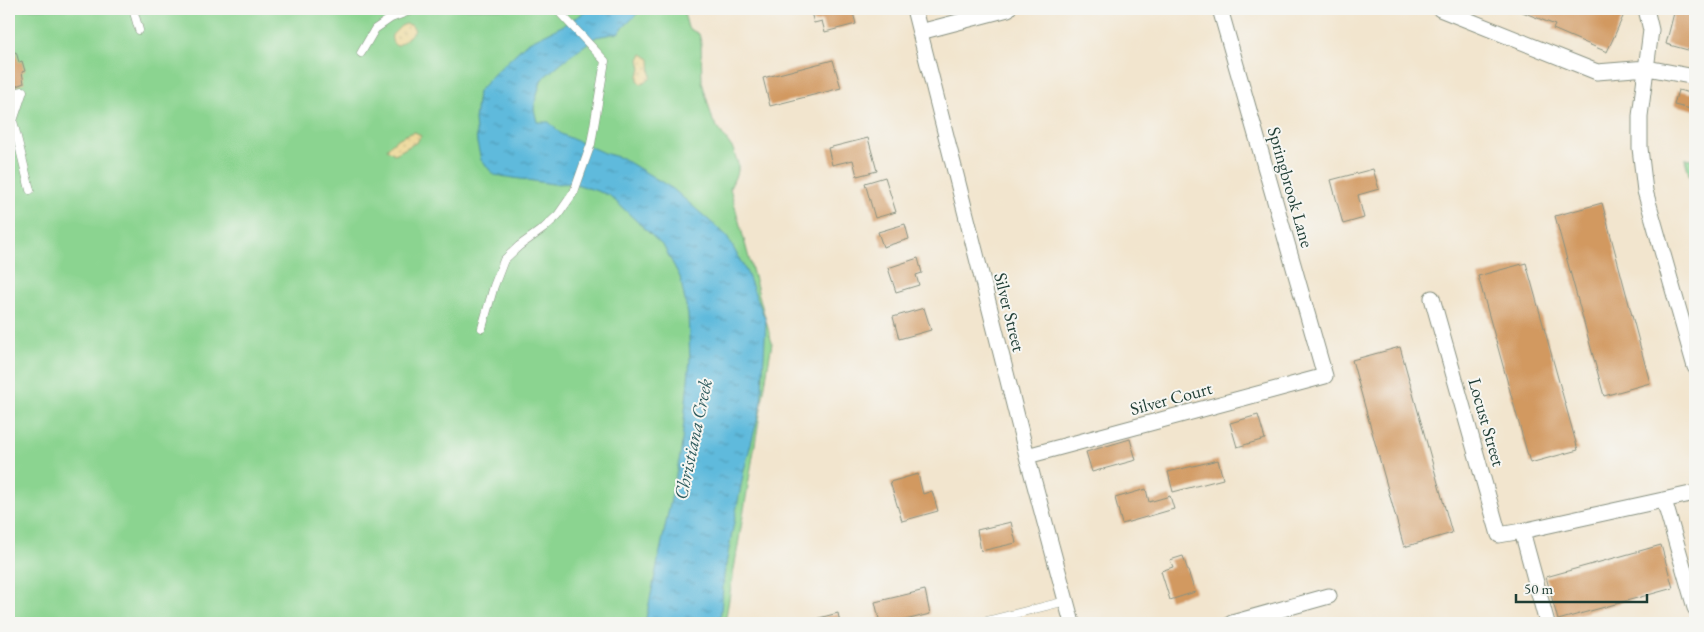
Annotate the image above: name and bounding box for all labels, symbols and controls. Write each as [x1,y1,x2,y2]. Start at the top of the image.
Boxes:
street label: Springbrook Lane [1263,124,1319,250]
street label: Silver Street [989,270,1031,354]
street label: Locust Street [1463,375,1511,469]
water label: Christiana Creek [668,376,718,502]
street label: Silver Court [1127,376,1215,420]
scale bar [1516,572,1648,604]
text: 50 m [1524,579,1553,598]

